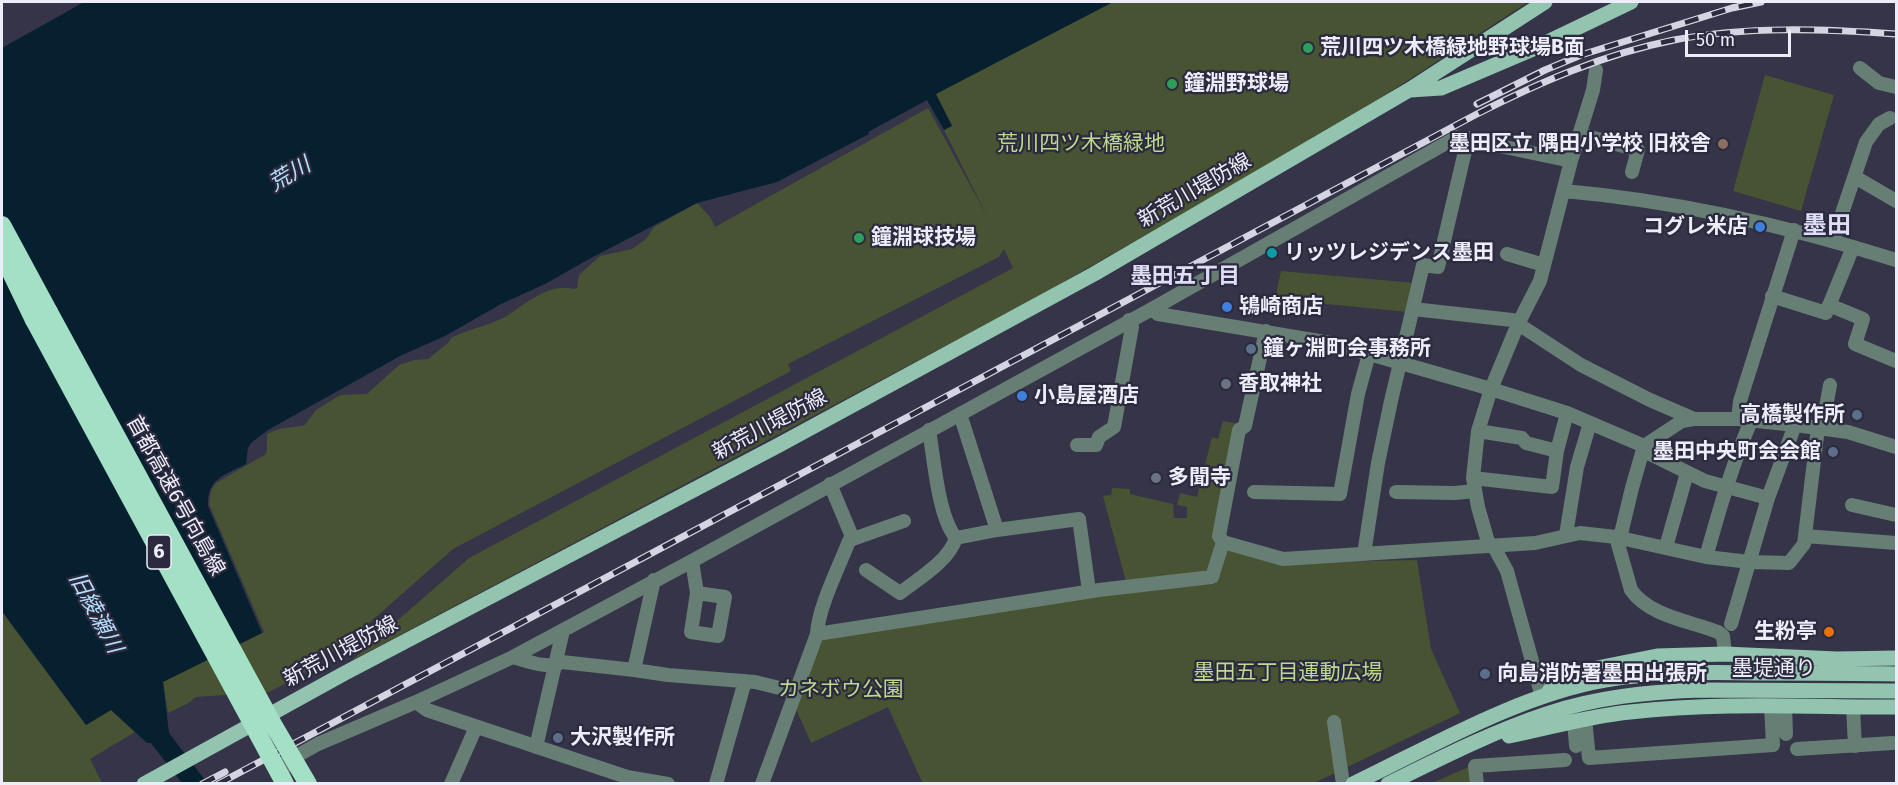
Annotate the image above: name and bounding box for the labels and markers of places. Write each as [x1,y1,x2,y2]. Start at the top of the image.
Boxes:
place label: 荒川四ツ木橋緑地野球場B面 [1320,35,1585,61]
marker: 荒川四ツ木橋緑地野球場B面 [1301,41,1315,55]
place label: 鐘淵野球場 [1184,71,1289,97]
marker: 鐘淵野球場 [1165,77,1179,91]
place label: 墨田区立 隅田小学校 旧校舎 [1449,131,1711,157]
marker: 墨田区立 隅田小学校 旧校舎 [1716,137,1730,151]
place label: コグレ米店 [1643,214,1748,240]
marker: コグレ米店 [1753,220,1767,234]
place label: 鐘淵球技場 [871,225,976,251]
marker: 鐘淵球技場 [852,231,866,245]
place label: リッツレジデンス墨田 [1284,240,1494,266]
marker: リッツレジデンス墨田 [1265,246,1279,260]
place label: 鴇崎商店 [1239,294,1323,320]
marker: 鴇崎商店 [1220,300,1234,314]
place label: 鐘ヶ淵町会事務所 [1263,336,1431,362]
marker: 鐘ヶ淵町会事務所 [1244,342,1258,356]
place label: 香取神社 [1238,371,1322,397]
marker: 香取神社 [1219,377,1233,391]
place label: 小島屋酒店 [1034,383,1139,409]
marker: 小島屋酒店 [1015,389,1029,403]
place label: 高橋製作所 [1740,402,1845,428]
marker: 高橋製作所 [1850,408,1864,422]
place label: 墨田中央町会会館 [1653,439,1821,465]
marker: 墨田中央町会会館 [1826,445,1840,459]
place label: 多聞寺 [1168,465,1231,491]
marker: 多聞寺 [1149,471,1163,485]
place label: 生粉亭 [1754,619,1817,645]
marker: 生粉亭 [1822,625,1836,639]
place label: 向島消防署墨田出張所 [1497,661,1707,687]
marker: 向島消防署墨田出張所 [1478,667,1492,681]
place label: 大沢製作所 [570,725,675,751]
marker: 大沢製作所 [551,731,565,745]

